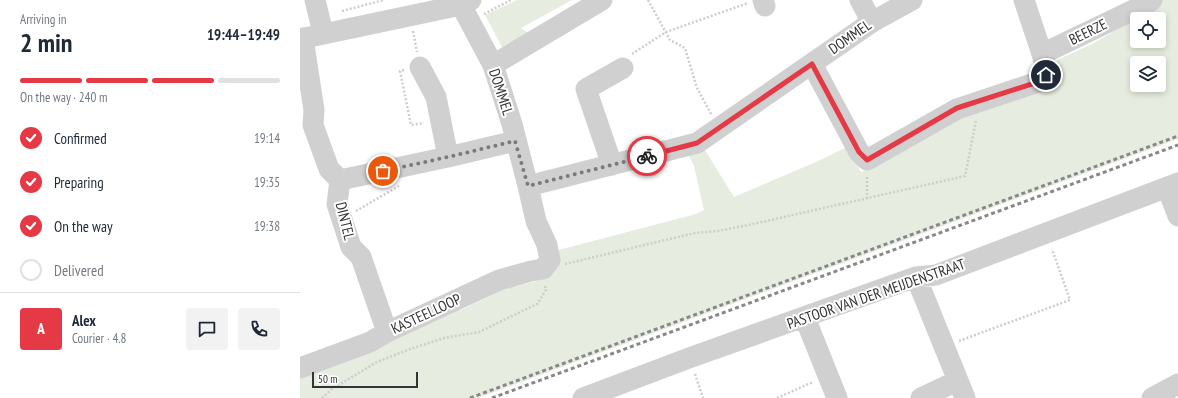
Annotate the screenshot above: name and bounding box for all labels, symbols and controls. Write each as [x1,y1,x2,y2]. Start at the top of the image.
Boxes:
text: Arriving in [20,11,67,28]
map controls [1130,12,1166,92]
button: locate [1130,12,1166,48]
street label: BEERZE [1066,14,1110,49]
street label: DOMMEL [825,15,875,58]
text: 19:44–19:49 [207,25,280,44]
text: 2 min [20,26,73,59]
button: layers [1130,56,1166,92]
pin [1029,58,1063,92]
icon: home [1035,64,1057,86]
street label: DOMMEL [485,66,518,118]
text: On the way · 240 m [20,89,107,106]
icon: check [20,127,42,149]
text: Confirmed [54,129,107,148]
text: 19:14 [254,130,280,147]
courier [627,136,667,176]
icon: bike [636,145,658,167]
pin [366,154,400,188]
icon: bag [372,160,394,182]
icon: check [20,171,42,193]
text: Preparing [54,173,104,192]
text: 19:35 [254,174,280,191]
street label: DINTEL [332,200,360,243]
icon: check [20,215,42,237]
text: On the way [54,217,113,236]
text: 19:38 [254,218,280,235]
street label: PASTOOR VAN DER MEIJDENSTRAAT [784,254,968,333]
text: Delivered [54,261,104,280]
street label: KASTEELLOOP [388,289,464,338]
button: chat [186,308,228,350]
button: phone [238,308,280,350]
text: Alex [72,311,96,330]
text: A [37,319,45,338]
text: Courier · 4.8 [72,330,126,347]
scale bar [312,370,418,389]
text: 50 m [318,372,337,386]

